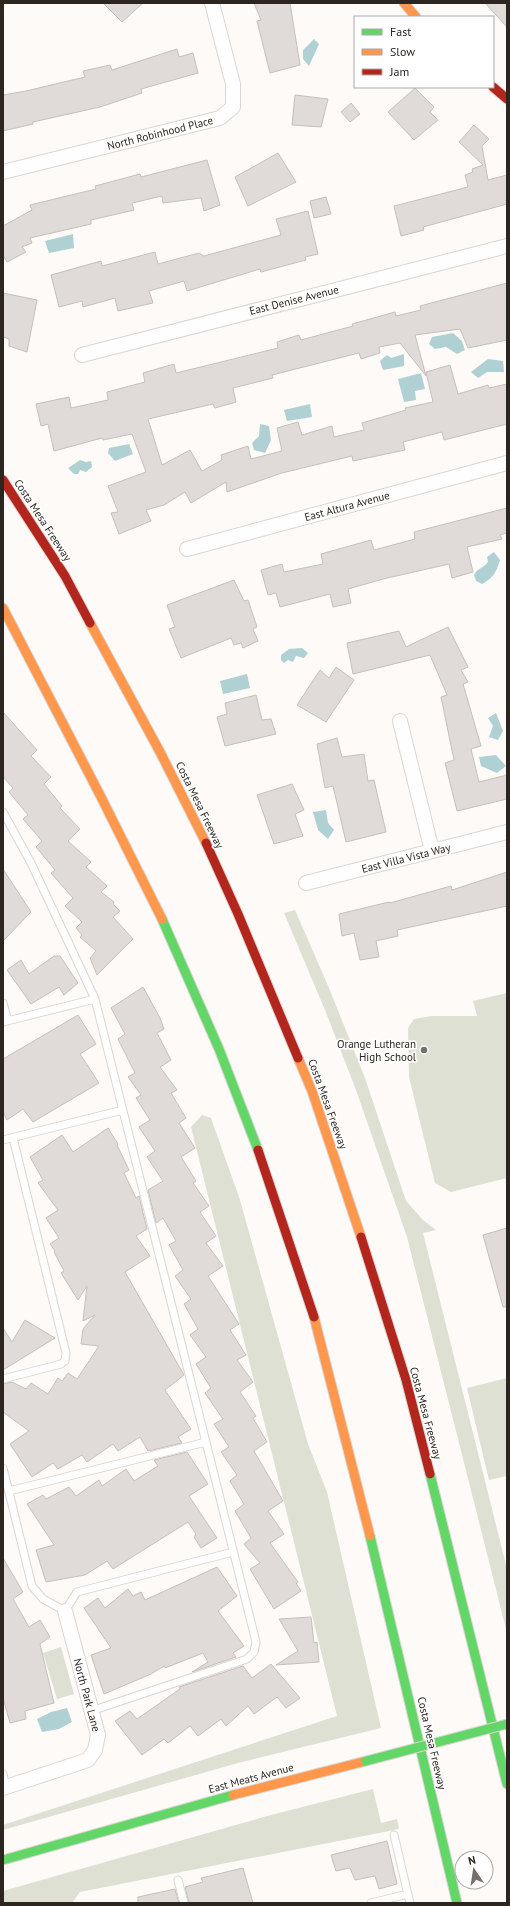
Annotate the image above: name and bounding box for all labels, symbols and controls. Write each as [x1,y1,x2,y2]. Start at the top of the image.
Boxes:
legend [354,16,494,88]
text: Fast [390,24,411,39]
text: Slow [390,44,415,59]
text: Jam [389,64,409,79]
street label: North Robinhood Place [106,113,215,153]
street label: East Denise Avenue [248,282,341,318]
street label: Costa Mesa Freeway [11,476,75,564]
street label: East Altura Avenue [303,488,392,524]
street label: Costa Mesa Freeway [173,759,227,851]
street label: East Villa Vista Way [360,840,453,876]
place label: Orange Lutheran High School [337,1037,417,1064]
marker: Orange Lutheran High School [419,1045,429,1055]
street label: Costa Mesa Freeway [305,1057,351,1152]
street label: Costa Mesa Freeway [407,1365,445,1461]
street label: North Park Lane [70,1657,104,1734]
street label: Costa Mesa Freeway [415,1695,450,1792]
street label: East Meats Avenue [207,1760,296,1796]
north arrow [454,1850,494,1890]
text: N [467,1853,477,1868]

